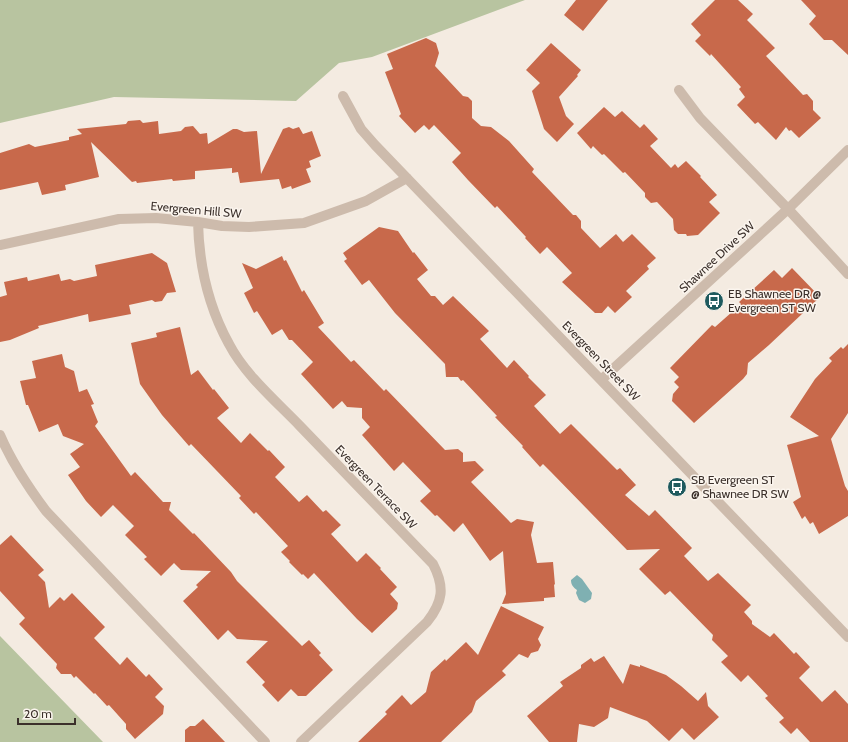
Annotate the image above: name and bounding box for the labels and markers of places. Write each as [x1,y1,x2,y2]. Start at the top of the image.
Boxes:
place label: EB Shawnee DR @ Evergreen ST SW [728,286,822,315]
bus stop icon: EB Shawnee DR @ Evergreen ST SW [703,290,725,312]
place label: SB Evergreen ST @ Shawnee DR SW [691,472,790,501]
bus stop icon: SB Evergreen ST @ Shawnee DR SW [666,476,688,498]

